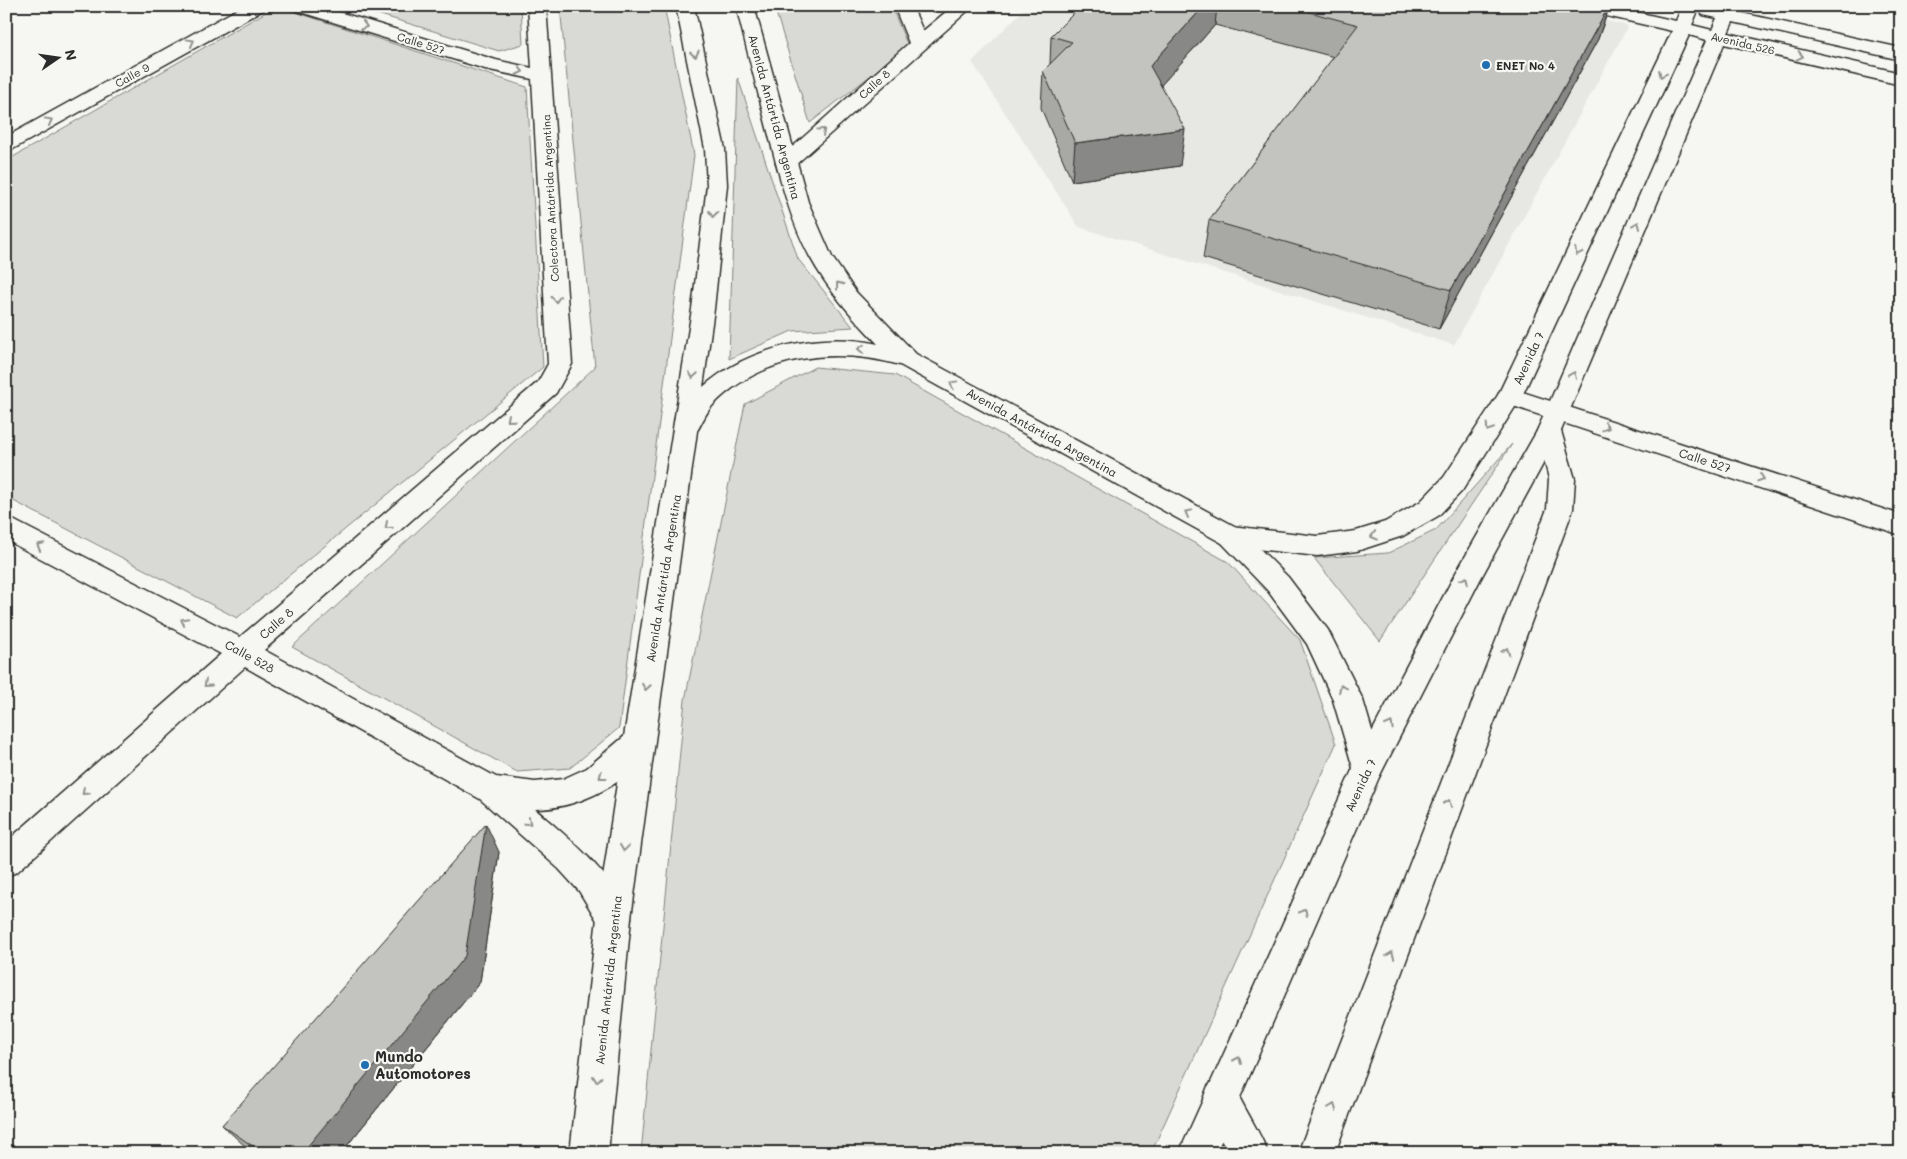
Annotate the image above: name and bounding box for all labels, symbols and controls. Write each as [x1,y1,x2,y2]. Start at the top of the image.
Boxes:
one-way arrow [359,20,367,30]
street label: Avenida 526 [1710,28,1776,58]
street label: Calle 527 [395,29,447,57]
north arrow [32,32,82,82]
street label: Avenida Antártida Argentina [745,33,805,201]
one-way arrow [186,39,195,49]
text: N [61,48,82,62]
one-way arrow [689,50,700,58]
one-way arrow [1795,50,1804,61]
place label: ENET No 4 [1496,58,1555,73]
street label: Calle 9 [112,59,152,91]
marker: ENET No 4 [1480,59,1492,71]
one-way arrow [515,65,524,75]
street label: Calle 8 [855,66,893,102]
one-way arrow [1658,69,1668,78]
street label: Colectora Antártida Argentina [538,114,562,282]
one-way arrow [44,117,53,127]
one-way arrow [817,128,826,137]
one-way arrow [708,210,719,218]
one-way arrow [1631,221,1641,230]
one-way arrow [1574,247,1584,256]
one-way arrow [837,282,845,291]
one-way arrow [551,296,562,304]
street label: Avenida 7 [1509,329,1547,387]
one-way arrow [856,344,864,355]
one-way arrow [1567,371,1577,380]
one-way arrow [688,372,699,380]
one-way arrow [950,380,959,390]
street label: Avenida Antártida Argentina [964,384,1120,480]
one-way arrow [507,413,516,422]
one-way arrow [1602,422,1610,432]
one-way arrow [1486,423,1495,432]
street label: Calle 527 [1677,444,1733,476]
one-way arrow [1756,473,1764,483]
street label: Avenida Antártida Argentina [642,493,684,663]
one-way arrow [1184,509,1193,519]
one-way arrow [384,520,393,529]
one-way arrow [1370,530,1379,540]
one-way arrow [37,542,46,552]
one-way arrow [1459,577,1469,586]
street label: Calle 8 [255,604,297,642]
one-way arrow [181,617,190,627]
street label: Calle 528 [222,636,278,676]
one-way arrow [1500,648,1510,656]
one-way arrow [203,678,212,687]
one-way arrow [642,683,652,692]
one-way arrow [1338,684,1349,693]
one-way arrow [1384,721,1394,730]
street label: Avenida 7 [1341,756,1379,814]
one-way arrow [598,770,608,779]
one-way arrow [82,786,91,795]
one-way arrow [1442,800,1452,808]
one-way arrow [522,816,531,825]
one-way arrow [619,844,629,853]
street label: Avenida Antártida Argentina [591,895,625,1065]
one-way arrow [1297,908,1308,917]
one-way arrow [1385,951,1395,960]
place label: Mundo Automotores [375,1046,471,1083]
one-way arrow [1232,1056,1242,1065]
marker: Mundo Automotores [359,1059,371,1071]
one-way arrow [592,1076,603,1084]
one-way arrow [1327,1103,1337,1112]

